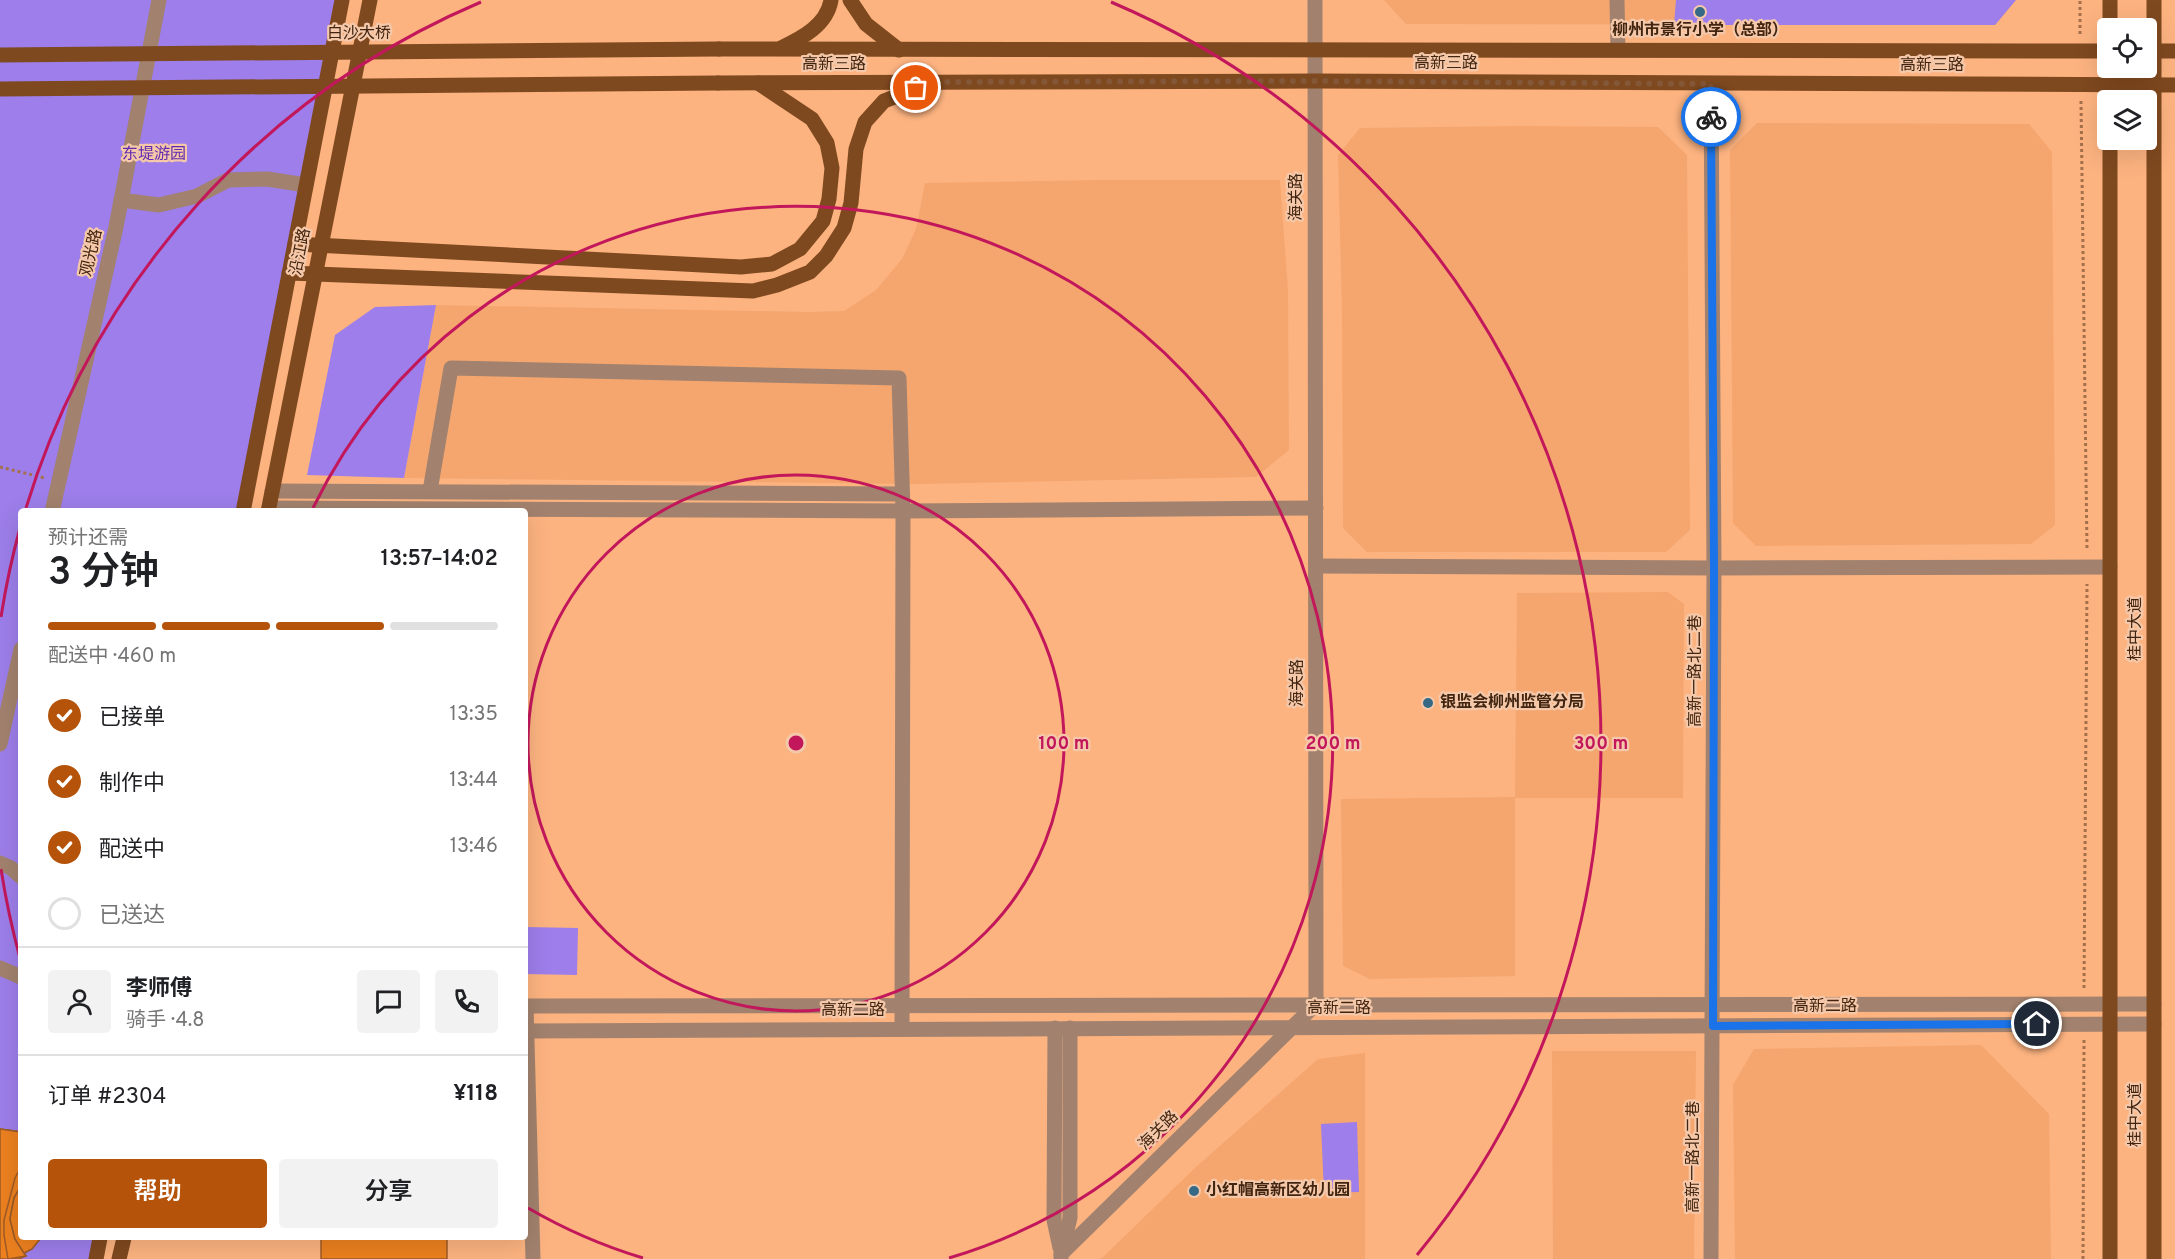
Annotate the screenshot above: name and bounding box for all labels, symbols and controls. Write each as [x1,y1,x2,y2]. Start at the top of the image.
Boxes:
marker: 柳州市景行小学（总部） [1693,5,1707,19]
map controls [2097,18,2157,150]
button: locate [2097,18,2157,78]
place label: 柳州市景行小学（总部） [1612,20,1788,41]
street label: 白沙大桥 [327,24,391,44]
street label: 高新三路 [1414,54,1478,74]
street label: 高新三路 [802,55,866,75]
street label: 高新三路 [1900,56,1964,76]
pin [890,62,941,113]
icon: bag [899,71,932,104]
courier [1681,87,1741,147]
button: layers [2097,90,2157,150]
icon: bike [1695,101,1728,134]
park label: 东堤游园 [122,145,186,165]
street label: 海关路 [1287,173,1307,221]
street label: 观光路 [77,227,107,279]
street label: 沿江路 [287,227,315,277]
text: 预计还需 [48,526,128,552]
text: 13:57–14:02 [380,546,498,573]
text: 3 分钟 [48,550,159,599]
street label: 桂中大道 [2126,597,2146,661]
street label: 高新一路北二巷 [1686,615,1706,727]
text: 配送中 · 460 m [48,644,176,670]
street label: 海关路 [1288,659,1308,707]
place label: 银监会柳州监管分局 [1440,692,1584,713]
marker: 银监会柳州监管分局 [1421,696,1435,710]
icon: check [48,699,81,732]
text: 13:35 [450,702,498,728]
text: 已接单 [99,705,165,732]
centre of rings [786,733,806,753]
text: 100 m [1038,733,1090,756]
text: 200 m [1305,733,1361,756]
text: 300 m [1574,733,1628,756]
icon: check [48,765,81,798]
text: 13:44 [449,768,498,794]
text: 制作中 [99,771,165,798]
icon: check [48,831,81,864]
text: 13:46 [450,834,498,860]
text: 配送中 [99,837,165,864]
text: 已送达 [99,903,165,930]
button: person [48,970,111,1033]
button: chat [357,970,420,1033]
button: phone [435,970,498,1033]
text: 李师傅 [126,976,192,1003]
street label: 高新二路 [1793,997,1857,1017]
pin [2011,998,2062,1049]
street label: 高新二路 [1307,999,1371,1019]
street label: 高新二路 [821,1001,885,1021]
icon: home [2020,1007,2053,1040]
text: 骑手 · 4.8 [126,1008,205,1034]
text: ¥118 [453,1081,498,1108]
street label: 桂中大道 [2126,1083,2146,1147]
text: 订单 #2304 [48,1084,166,1111]
street label: 高新一路北二巷 [1684,1101,1704,1213]
street label: 海关路 [1135,1107,1183,1155]
button: 帮助 [48,1159,267,1228]
button: 分享 [279,1159,498,1228]
place label: 小红帽高新区幼儿园 [1206,1180,1350,1201]
marker: 小红帽高新区幼儿园 [1187,1184,1201,1198]

